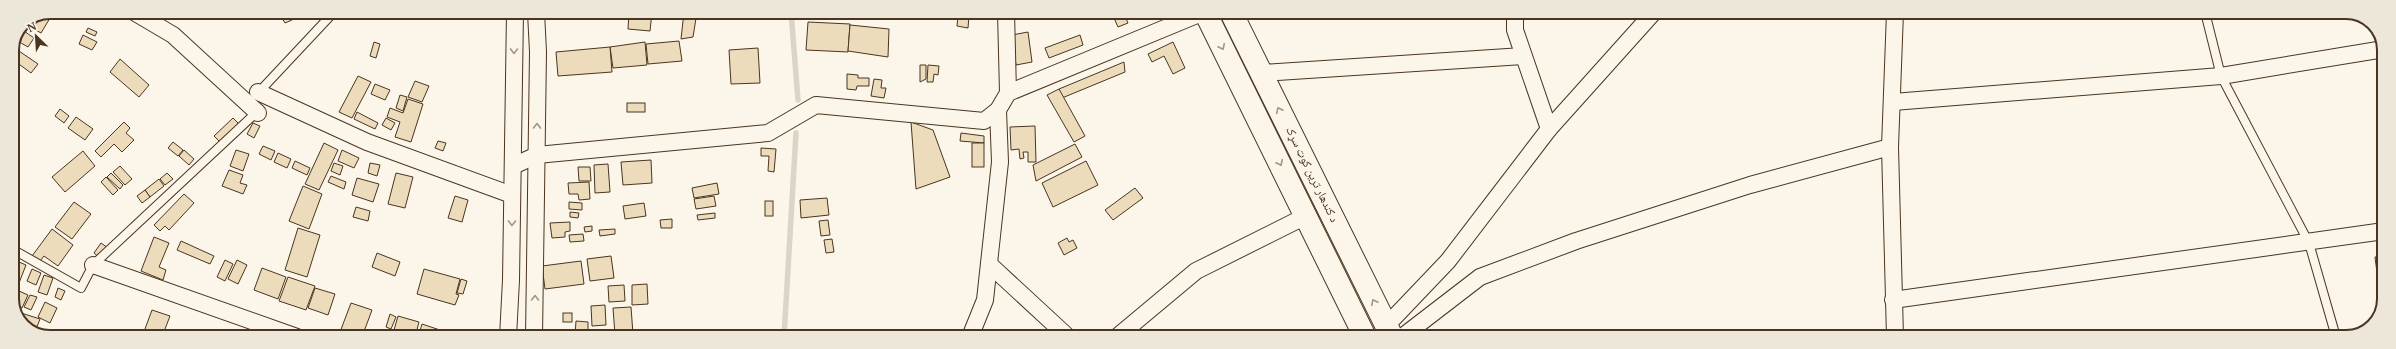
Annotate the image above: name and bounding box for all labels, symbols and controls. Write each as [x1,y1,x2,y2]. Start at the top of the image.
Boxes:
north arrow [16,16,56,56]
text: N [24,18,41,39]
one-way arrow [1218,43,1225,50]
one-way arrow [510,48,518,54]
one-way arrow [1277,107,1284,114]
one-way arrow [533,123,541,129]
street label: د کندهار ترين کوټ سړک [1279,123,1343,227]
one-way arrow [1276,159,1283,167]
one-way arrow [508,220,516,226]
one-way arrow [531,295,539,301]
one-way arrow [1372,299,1379,306]

